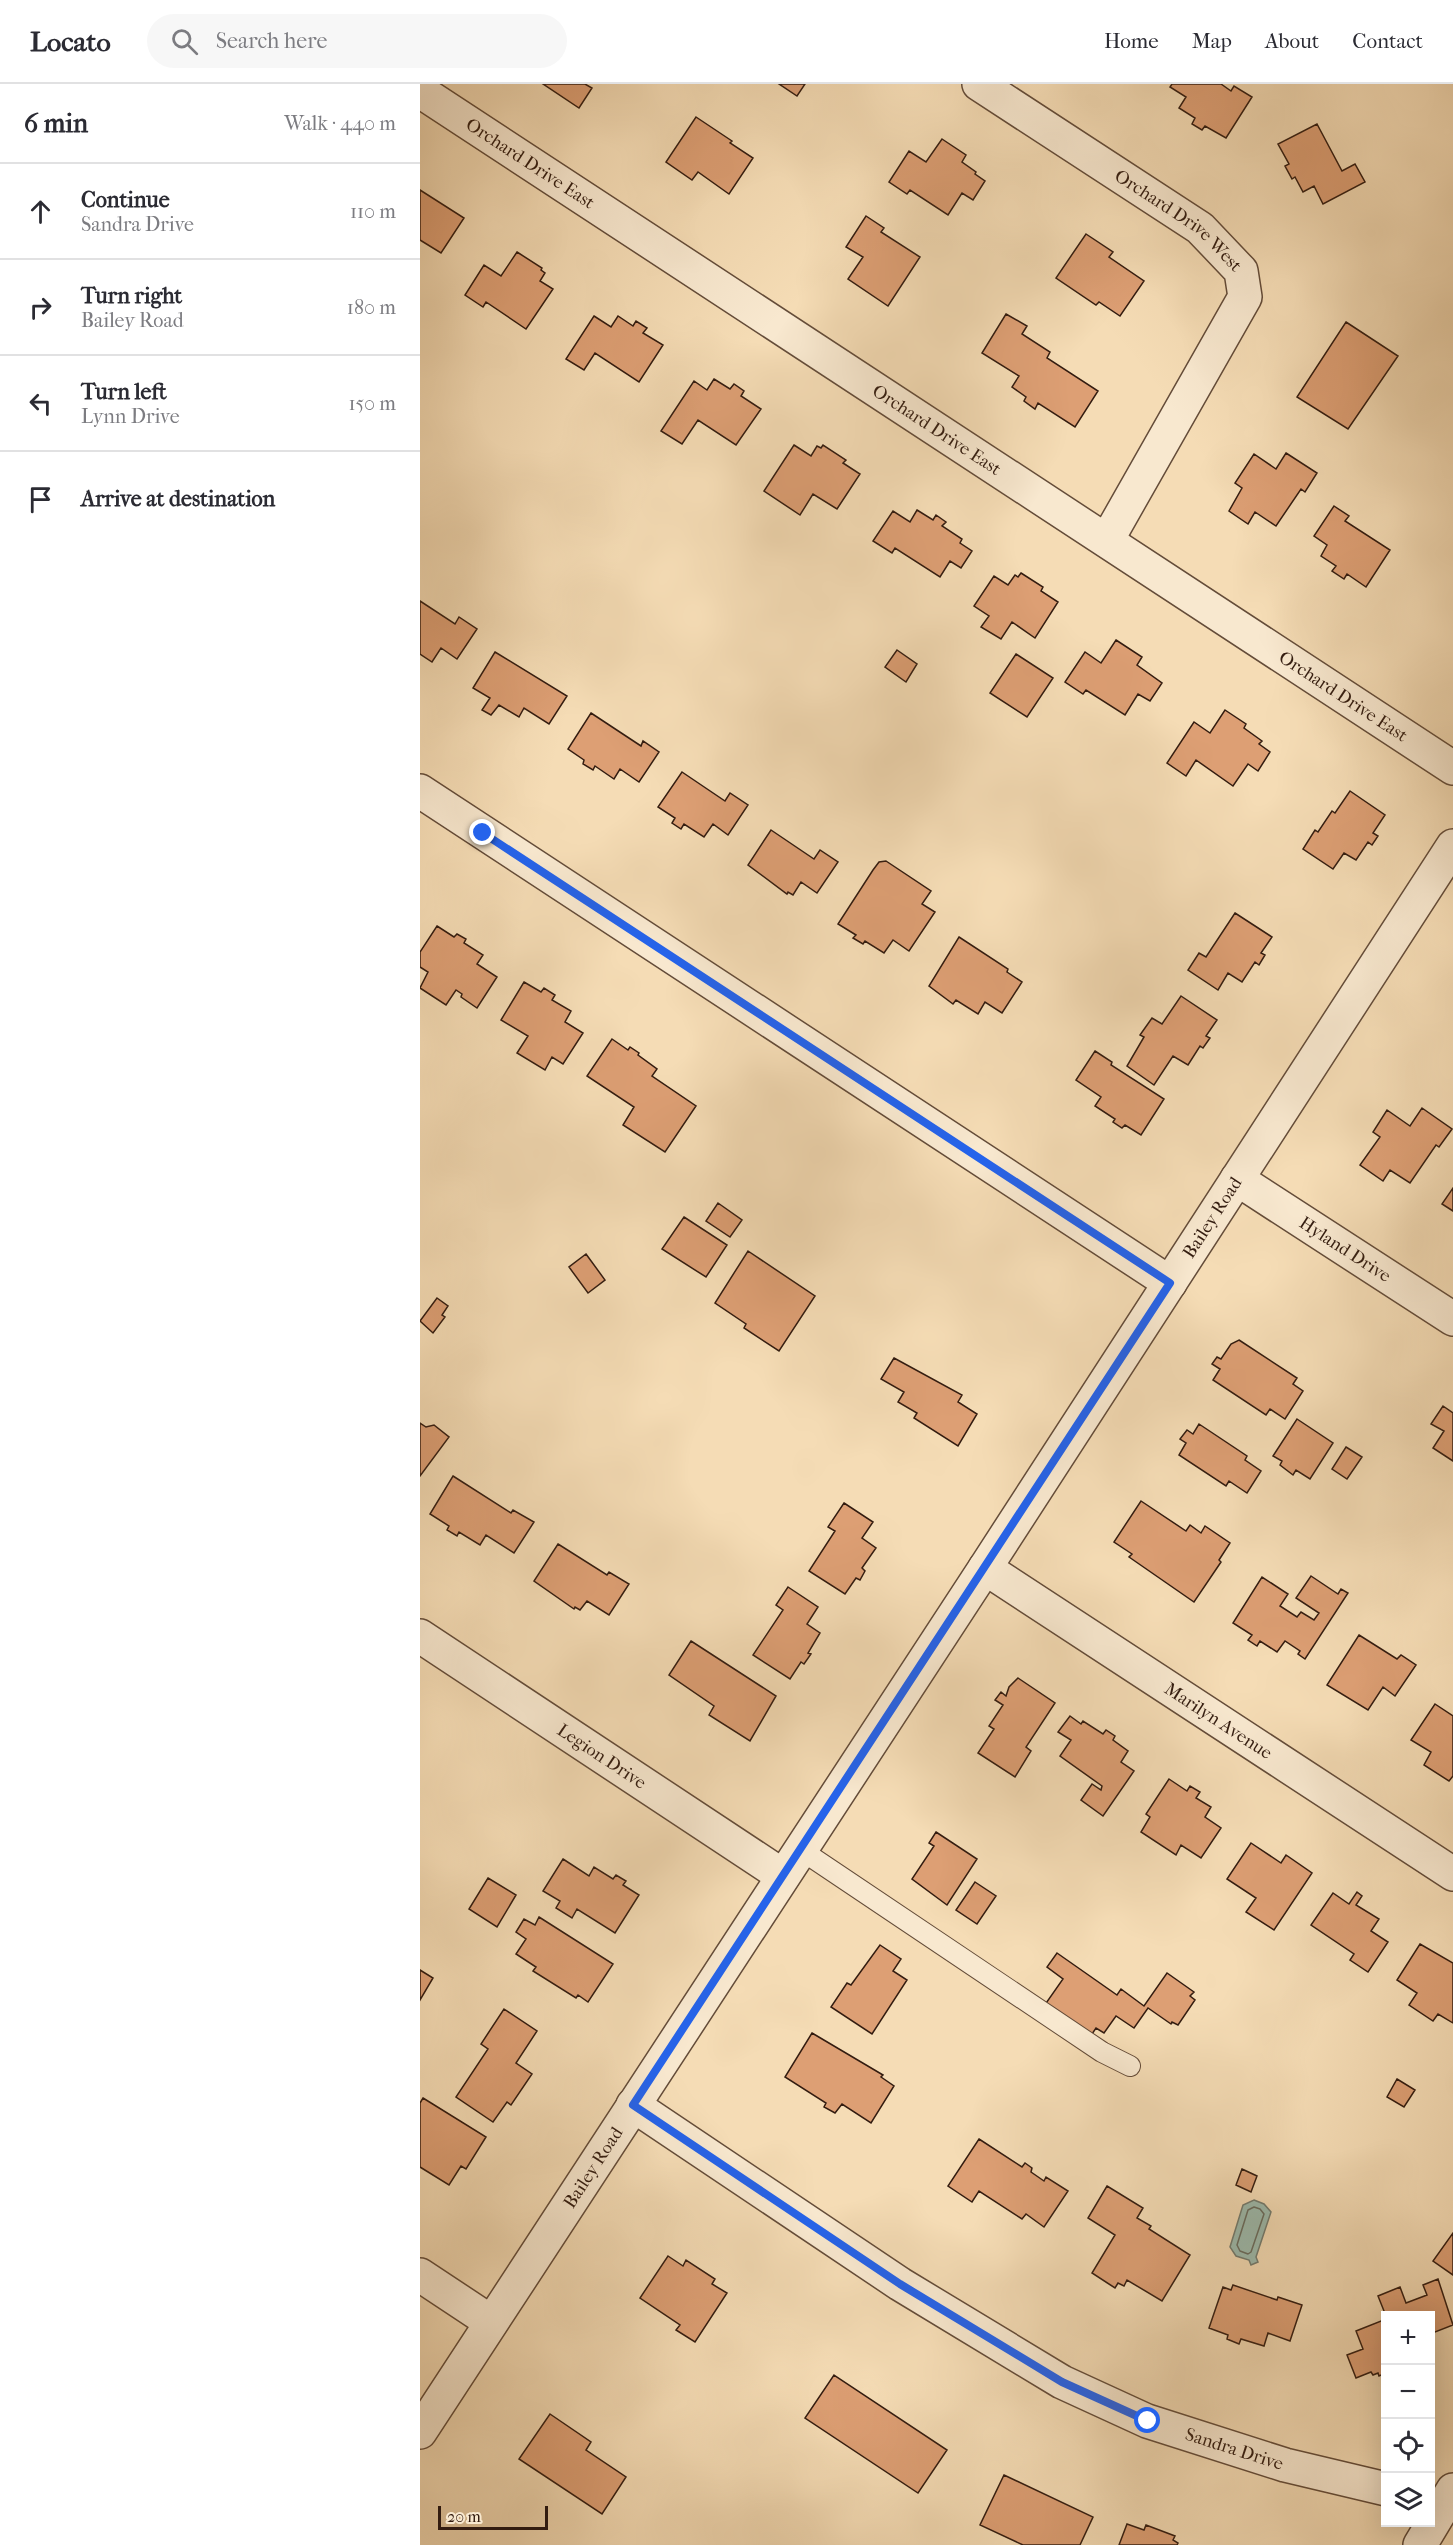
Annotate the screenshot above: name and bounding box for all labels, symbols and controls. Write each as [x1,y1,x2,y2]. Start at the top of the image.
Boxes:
search box [147,14,567,68]
text: Locato [30,25,111,58]
icon: search [168,25,201,58]
text: Search here [216,28,327,54]
text: Home [1104,29,1159,53]
text: Map [1192,29,1232,53]
text: About [1265,29,1319,53]
text: Contact [1352,29,1423,53]
text: 6 min [24,108,88,139]
text: Walk · 440 m [284,112,396,135]
street label: Orchard Drive East [462,114,599,213]
street label: Orchard Drive West [1111,165,1247,276]
text: Continue [81,187,170,213]
icon: ahead [24,195,57,228]
text: 110 m [350,200,396,223]
text: Sandra Drive [81,213,194,236]
text: Turn right [81,283,182,309]
icon: right [24,291,57,324]
text: 180 m [347,296,396,319]
text: Bailey Road [81,309,184,332]
text: Turn left [81,379,167,405]
street label: Orchard Drive East [869,380,1006,480]
icon: left [24,387,57,420]
text: 150 m [348,392,396,415]
text: Lynn Drive [81,405,180,428]
icon: arrive [24,483,57,516]
text: Arrive at destination [81,486,275,512]
street label: Orchard Drive East [1275,646,1412,746]
route end [469,819,495,845]
street label: Bailey Road [1178,1173,1246,1262]
street label: Hyland Drive [1296,1212,1395,1287]
street label: Marilyn Avenue [1161,1678,1276,1764]
street label: Legion Drive [553,1719,650,1793]
street label: Bailey Road [559,2123,627,2212]
map controls [1381,2311,1435,2527]
button: + [1381,2311,1435,2365]
button: − [1381,2365,1435,2419]
route start [1134,2407,1160,2433]
button: locate [1381,2419,1435,2473]
street label: Sandra Drive [1183,2423,1286,2474]
button: layers [1381,2473,1435,2527]
scale bar [438,2503,548,2530]
text: 20 m [447,2507,481,2526]

